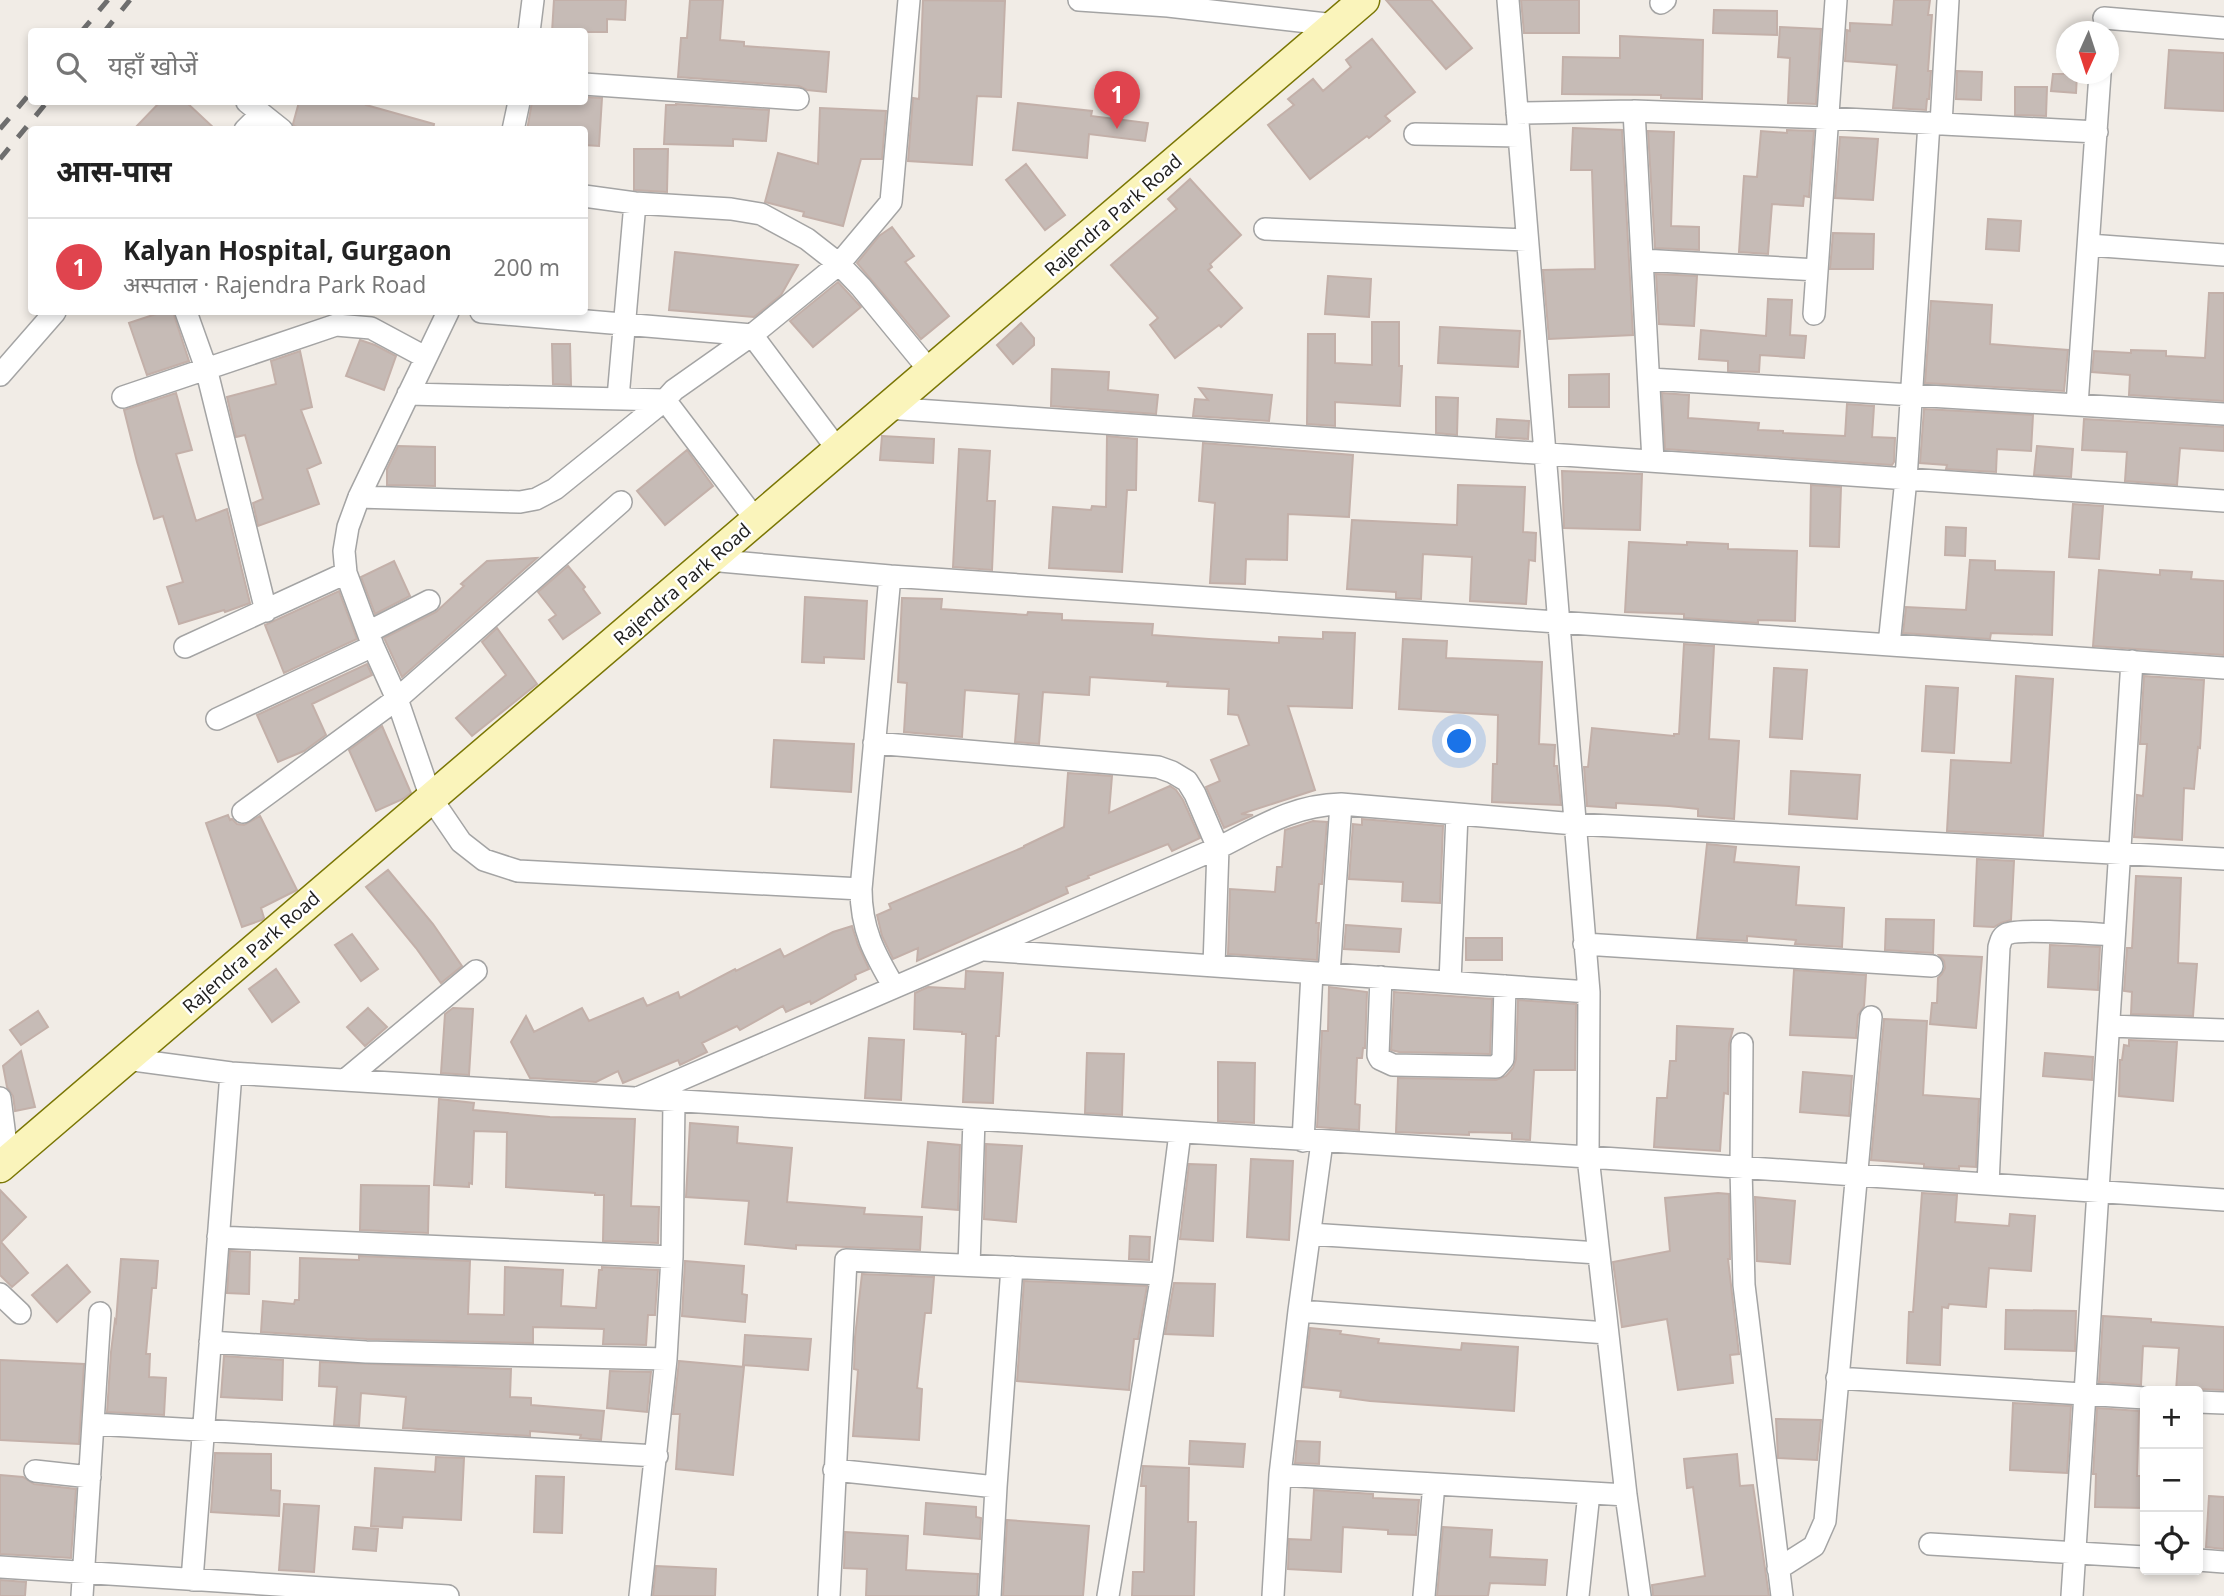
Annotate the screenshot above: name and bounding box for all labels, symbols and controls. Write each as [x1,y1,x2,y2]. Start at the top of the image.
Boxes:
north arrow [2056,21,2119,84]
search box [28,28,588,105]
text: यहाँ खोजें [108,47,198,83]
icon: search [52,48,90,86]
pin: 1 [1094,71,1140,129]
street label: Rajendra Park Road [1039,148,1187,282]
text: आस-पास [56,150,172,191]
text: Kalyan Hospital, Gurgaon [123,232,452,268]
text: 1 [72,251,86,283]
text: 200 m [493,251,560,283]
text: अस्पताल · Rajendra Park Road [123,268,426,300]
street label: Rajendra Park Road [608,517,756,651]
your location [1442,724,1476,758]
street label: Rajendra Park Road [177,885,325,1019]
map controls [2140,1386,2203,1575]
button: + [2140,1386,2203,1449]
button: − [2140,1449,2203,1512]
button: locate [2140,1512,2203,1575]

